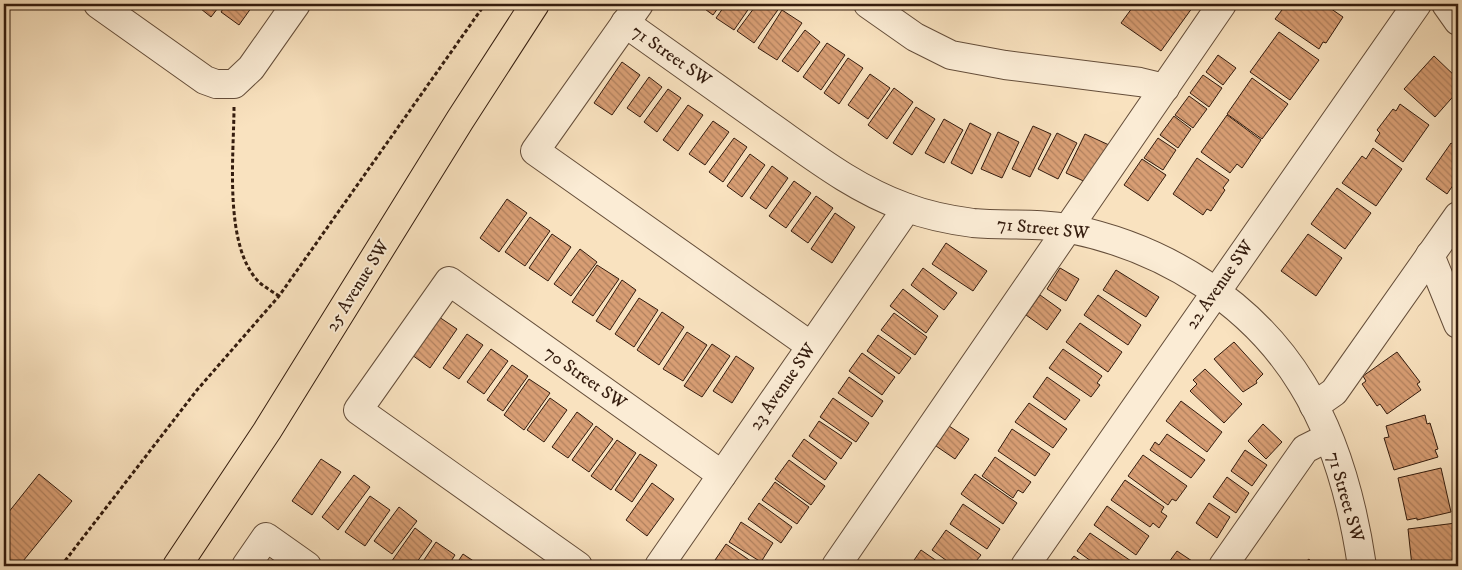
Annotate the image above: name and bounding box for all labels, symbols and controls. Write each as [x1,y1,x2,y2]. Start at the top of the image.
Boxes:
street label: 71 Street SW [627,21,716,92]
street label: 71 Street SW [996,213,1091,245]
street label: 25 Avenue SW [321,236,395,336]
street label: 22 Avenue SW [1181,236,1259,334]
street label: 23 Avenue SW [745,339,821,435]
street label: 70 Street SW [540,342,631,415]
street label: 71 Street SW [1322,450,1368,545]

